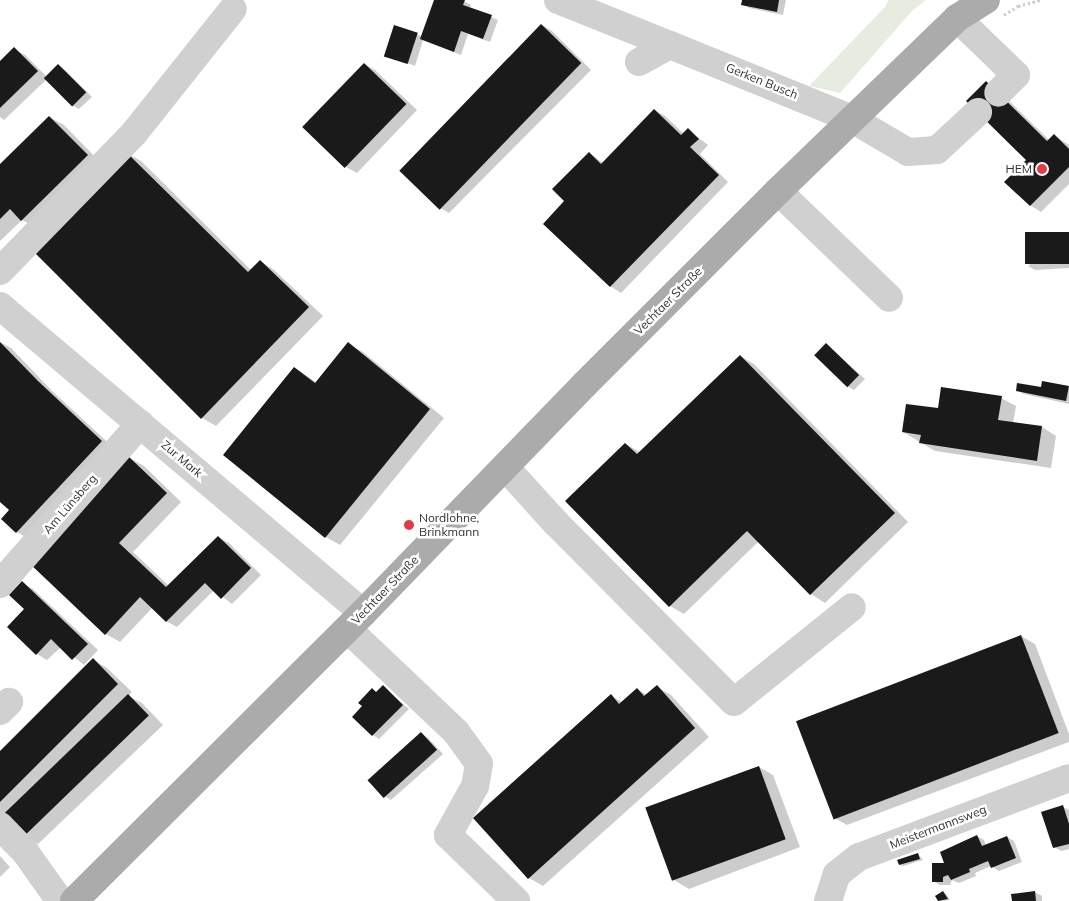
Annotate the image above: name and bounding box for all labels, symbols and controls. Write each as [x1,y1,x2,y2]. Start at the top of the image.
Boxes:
street label: Gerken Busch [724,60,800,102]
place label: HEM [1005,162,1032,176]
marker: HEM [1036,163,1048,175]
street label: Vechtaer Straße [631,264,705,338]
street label: Zur Mark [158,438,206,480]
street label: Am Lünsberg [40,471,100,537]
place label: Nordlohne, Brinkmann [419,511,479,539]
marker: Nordlohne, Brinkmann [403,519,415,531]
street label: Vechtaer Straße [349,553,421,627]
street label: Meistermannsweg [888,802,988,852]

